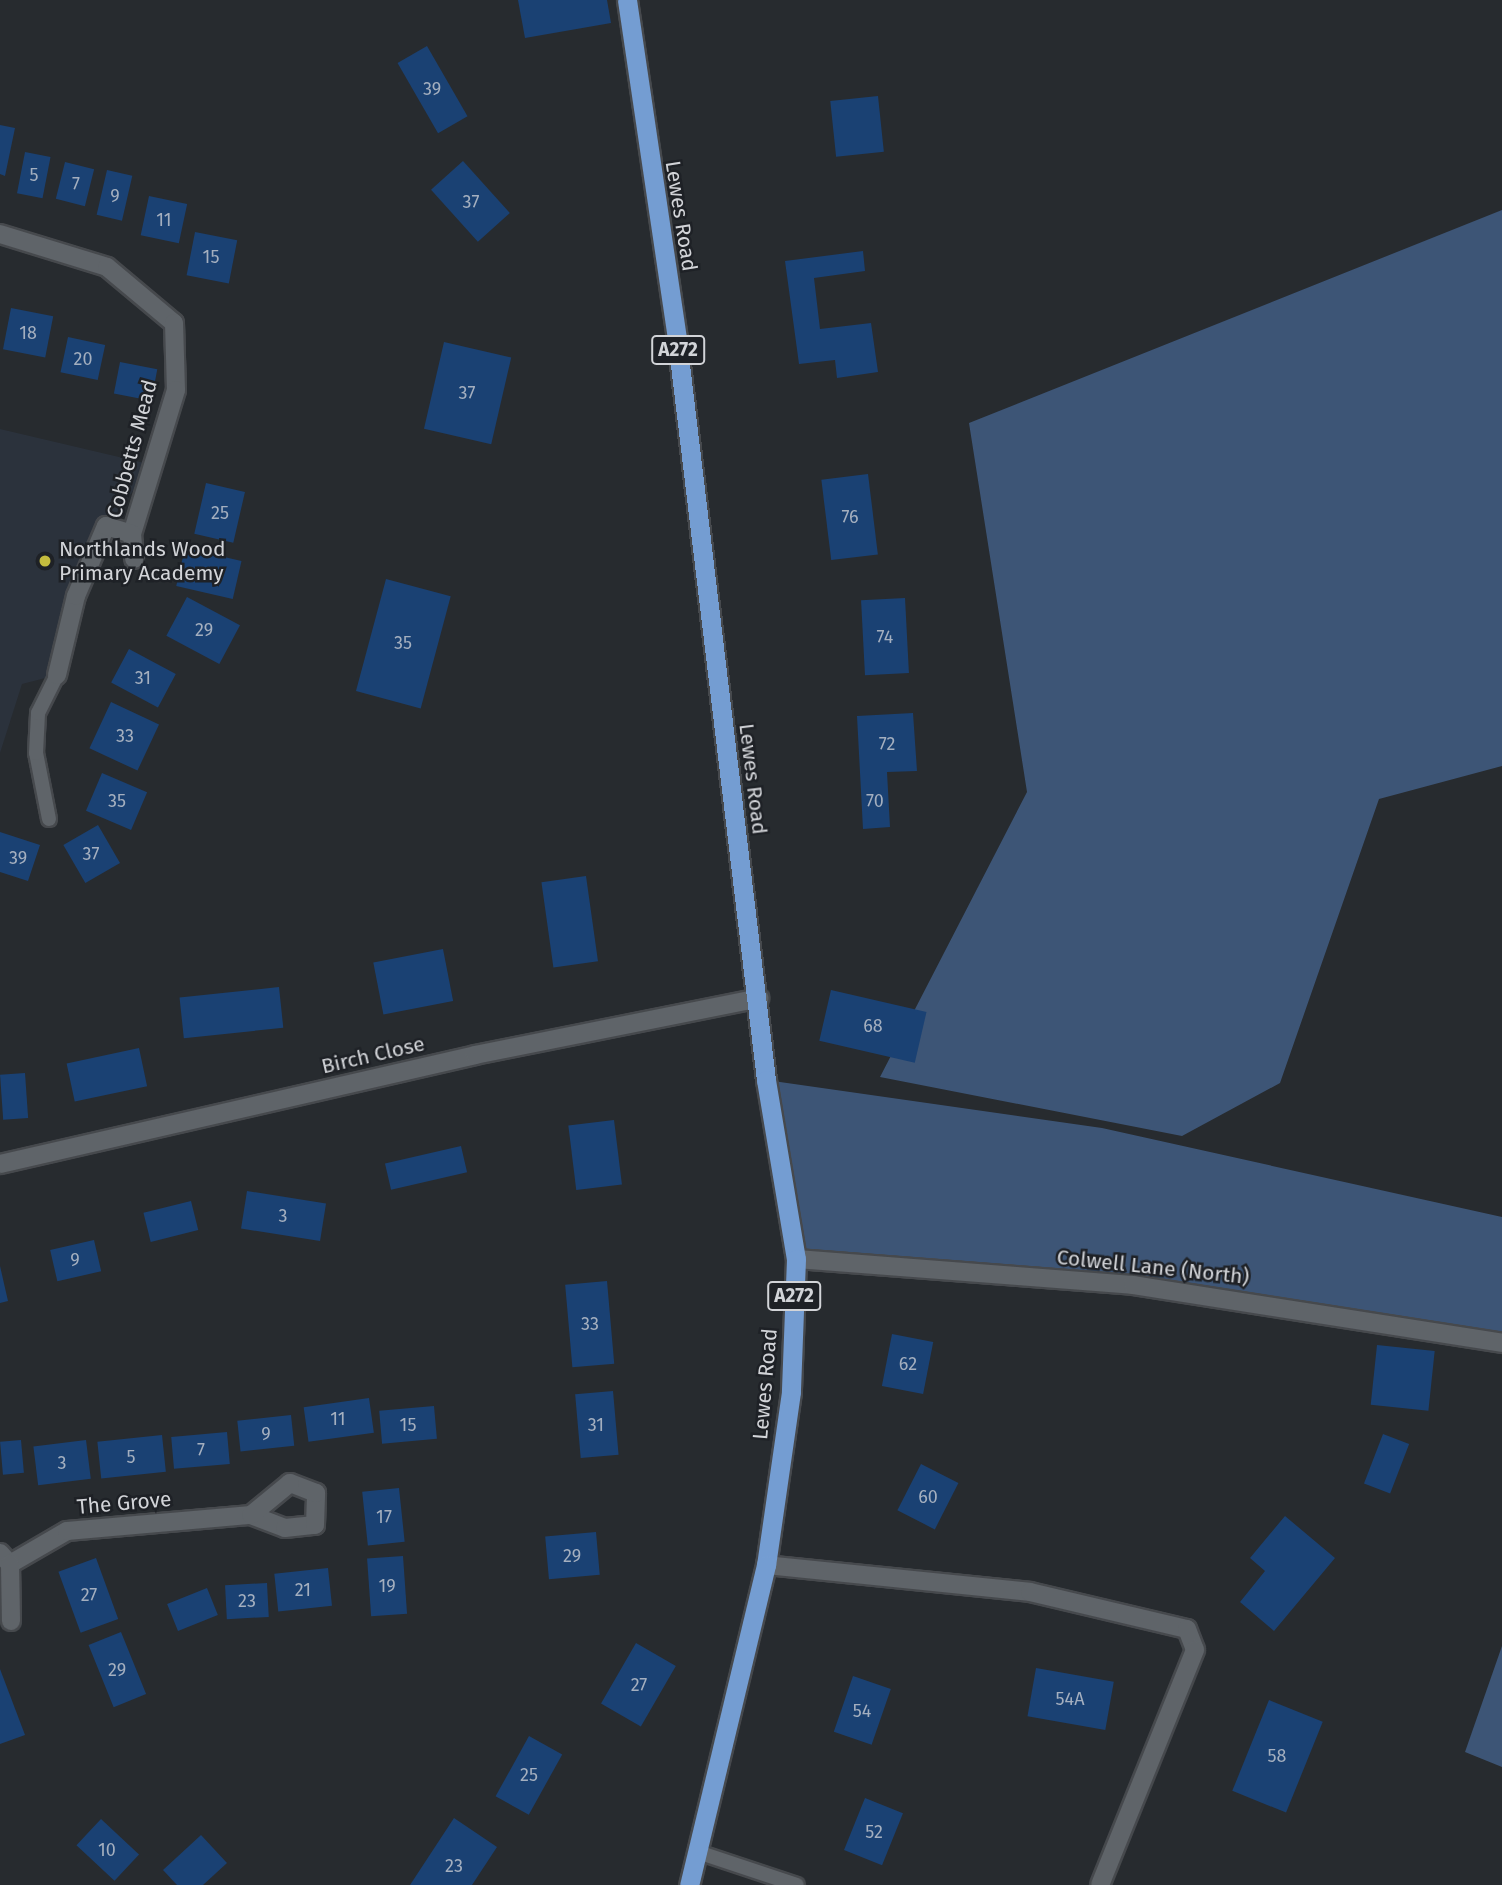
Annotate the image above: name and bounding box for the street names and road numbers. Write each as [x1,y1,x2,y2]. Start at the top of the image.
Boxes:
street label: Lewes Road [660,159,702,273]
road number: A272 [650,334,706,366]
street label: Cobbetts Mead [101,377,163,521]
street label: Lewes Road [734,722,772,836]
street label: Birch Close [319,1031,427,1079]
street label: Colwell Lane (North) [1056,1244,1250,1290]
road number: A272 [766,1280,822,1312]
street label: Lewes Road [748,1327,782,1441]
street label: The Grove [76,1486,172,1520]

